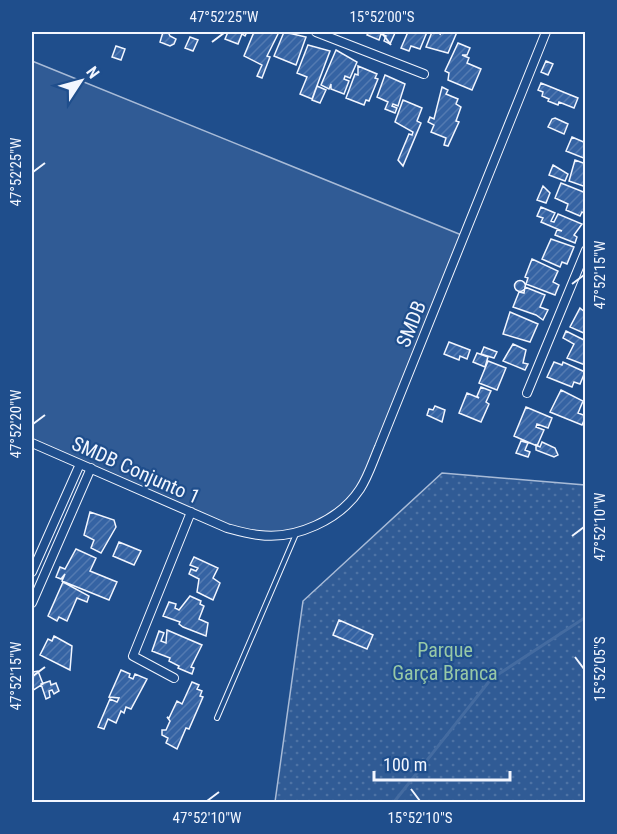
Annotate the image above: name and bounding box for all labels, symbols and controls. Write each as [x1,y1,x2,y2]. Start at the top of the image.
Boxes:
text: 47°52'25"W [190,8,259,26]
text: 15°52'00"S [349,8,415,26]
north arrow [51,51,111,111]
text: N [82,63,103,82]
text: 47°52'25"W [7,137,25,206]
text: 47°52'15"W [591,240,609,309]
street label: SMDB [391,297,431,351]
text: 47°52'20"W [7,389,25,458]
street label: SMDB Conjunto 1 [68,431,204,509]
text: 47°52'10"W [591,492,609,561]
text: 15°52'05"S [591,636,609,702]
park label: Parque Garça Branca [392,638,498,685]
text: 47°52'15"W [7,641,25,710]
scale bar [374,744,510,782]
text: 100 m [383,754,427,775]
text: 47°52'10"W [173,809,242,827]
text: 15°52'10"S [387,809,453,827]

